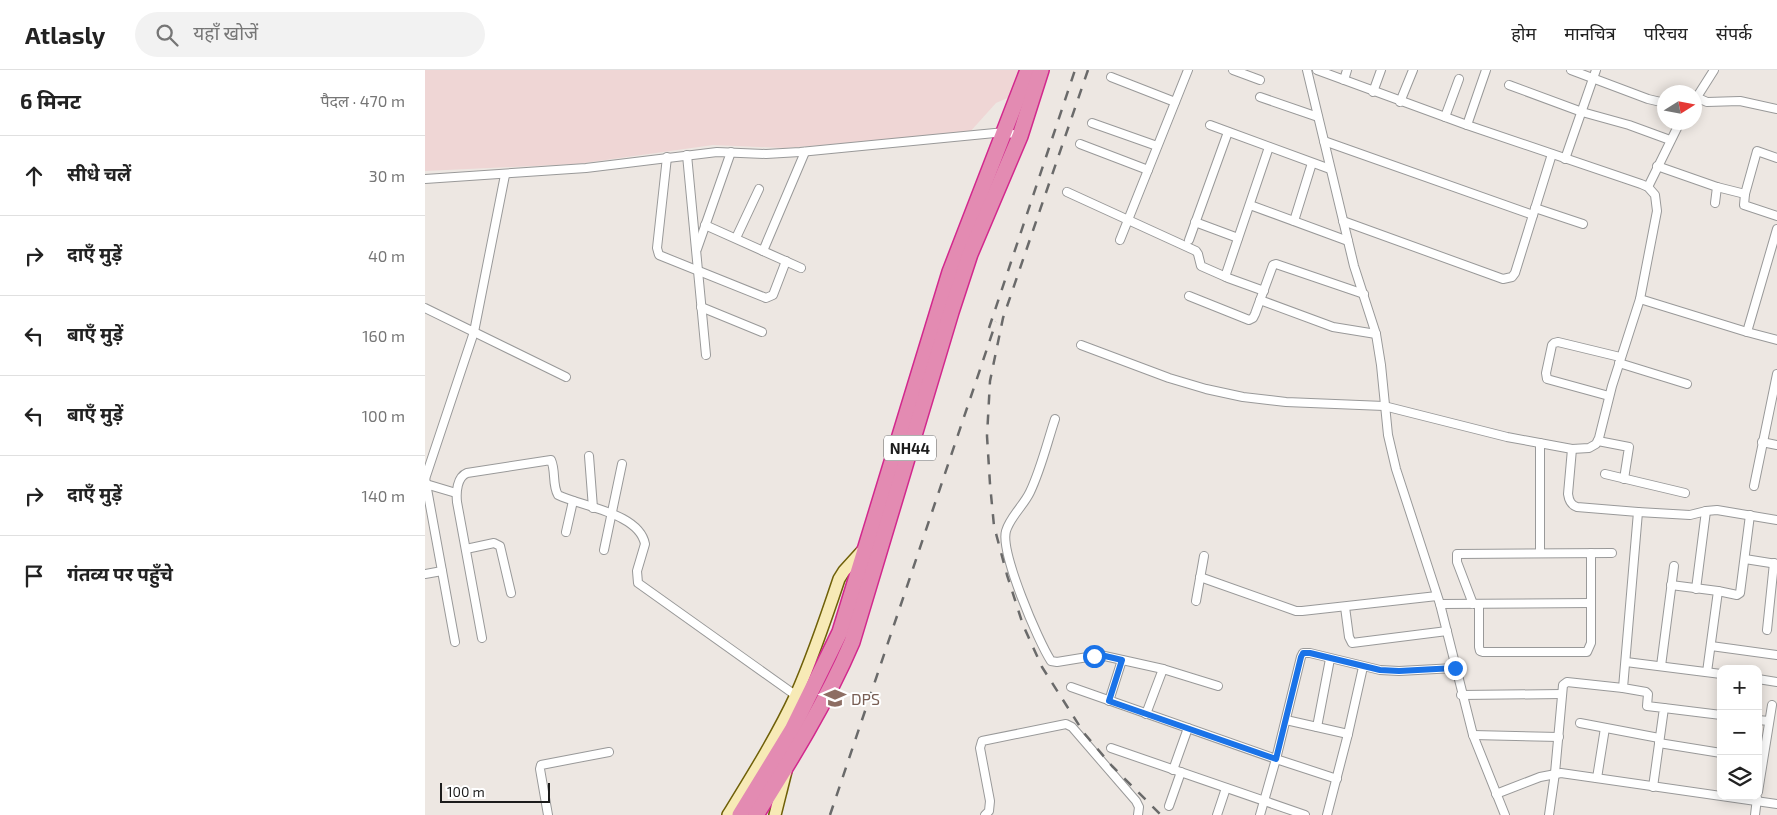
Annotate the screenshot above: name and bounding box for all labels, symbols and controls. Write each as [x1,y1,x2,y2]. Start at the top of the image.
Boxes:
search box [135,12,485,57]
text: Atlasly [25,20,105,49]
icon: search [153,21,181,49]
text: यहाँ खोजें [193,21,258,44]
text: होम [1511,22,1536,44]
text: मानचित्र [1564,22,1616,44]
text: परिचय [1644,22,1688,44]
text: संपर्क [1716,22,1752,44]
north arrow [1657,85,1702,130]
text: 6 मिनट [20,88,81,113]
text: पैदल · 470 m [320,91,405,110]
icon: ahead [20,162,48,190]
text: सीधे चलें [67,162,131,185]
text: 30 m [369,166,405,185]
icon: right [20,242,48,270]
text: दाएँ मुड़ें [67,242,122,265]
text: 40 m [368,246,405,265]
icon: left [20,322,48,350]
text: बाएँ मुड़ें [67,322,123,345]
text: 160 m [362,326,405,345]
icon: left [20,402,48,430]
text: बाएँ मुड़ें [67,402,123,425]
text: 100 m [362,406,405,425]
road number: NH44 [884,436,936,460]
icon: right [20,482,48,510]
text: दाएँ मुड़ें [67,482,122,505]
text: 140 m [362,486,405,505]
icon: arrive [20,562,48,590]
text: गंतव्य पर पहुँचे [67,562,173,585]
route start [1083,645,1106,668]
route end [1444,657,1467,680]
map controls [1717,665,1762,800]
button: + [1717,665,1762,710]
school or university icon: DPS [822,685,848,711]
place label: DPS [851,689,880,708]
button: − [1717,710,1762,755]
button: layers [1717,755,1762,800]
scale bar [440,780,550,803]
text: 100 m [447,783,485,800]

